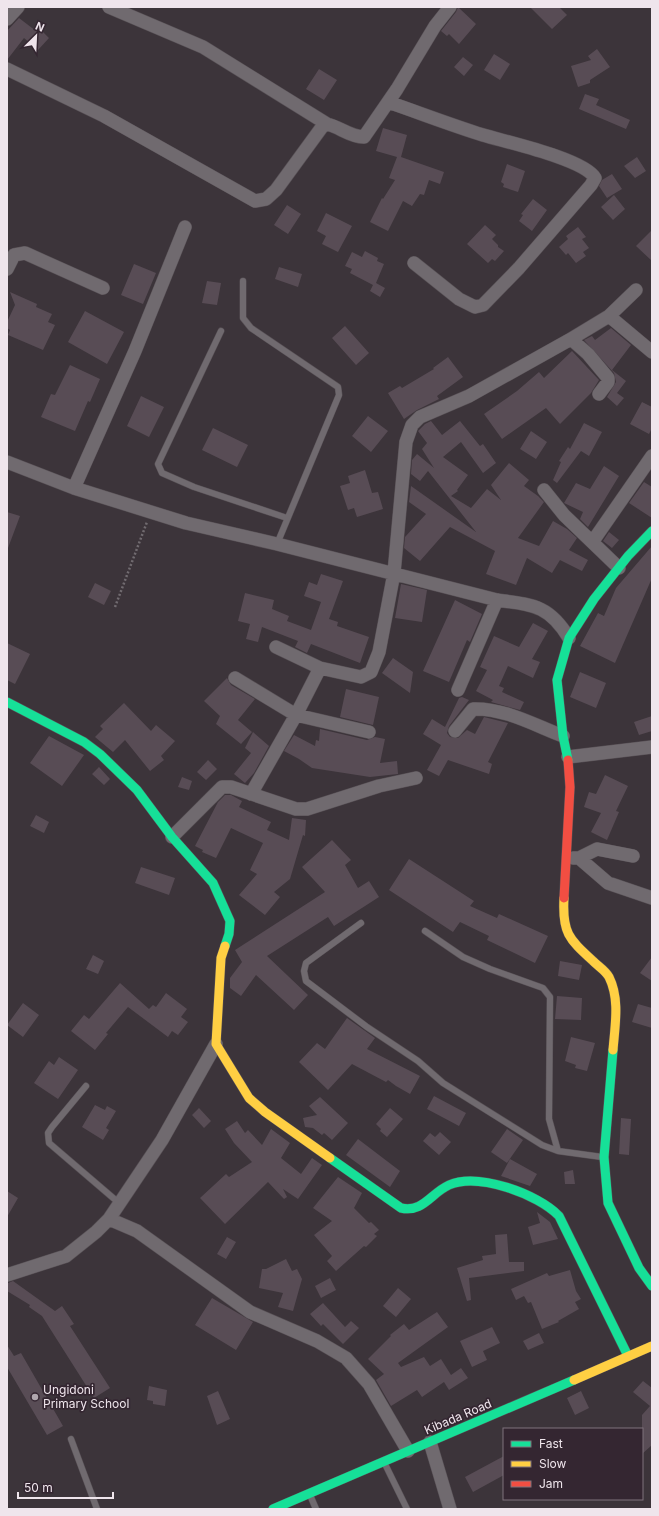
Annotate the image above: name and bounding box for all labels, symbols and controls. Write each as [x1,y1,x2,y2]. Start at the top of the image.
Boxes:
north arrow [16,16,56,56]
text: N [33,19,47,35]
place label: Ungidoni Primary School [43,1382,129,1411]
marker: Ungidoni Primary School [30,1392,40,1402]
street label: Kibada Road [422,1396,494,1437]
legend [503,1428,643,1500]
text: Fast [539,1436,563,1451]
text: Slow [539,1456,567,1471]
scale bar [18,1474,113,1500]
text: Jam [539,1476,563,1491]
text: 50 m [24,1480,53,1495]

